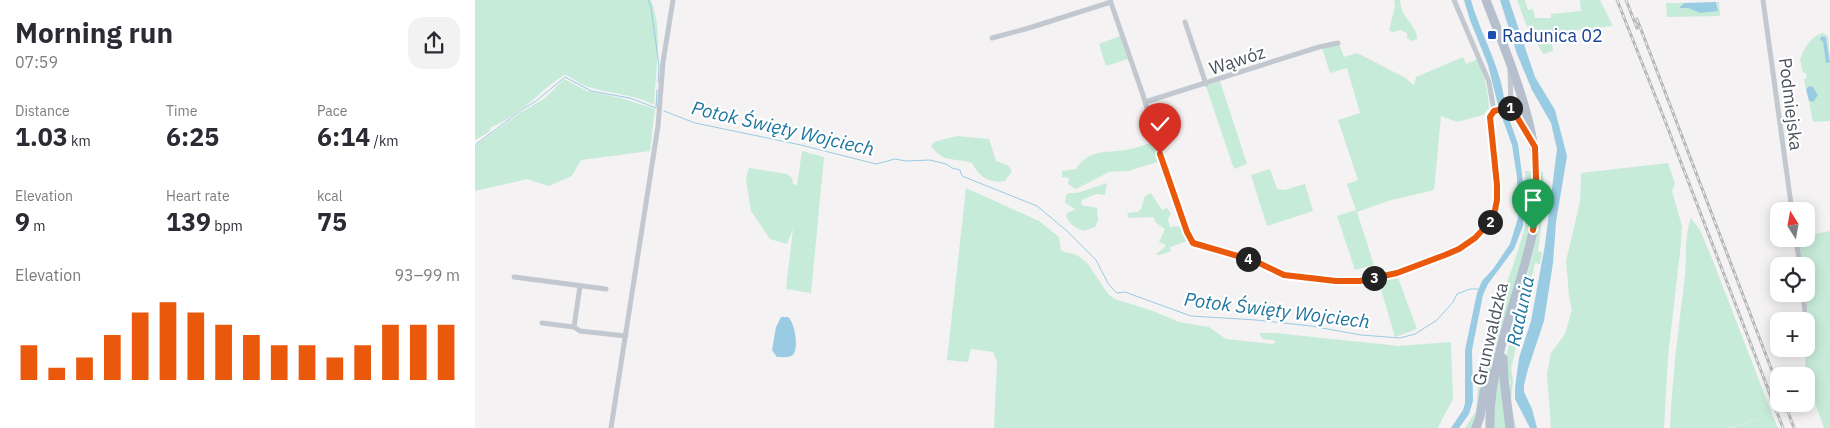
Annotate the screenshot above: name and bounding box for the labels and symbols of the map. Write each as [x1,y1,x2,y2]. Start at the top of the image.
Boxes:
place label: Radunica 02 [1502,24,1603,47]
marker: Radunica 02 [1486,29,1498,41]
street label: Wąwóz [1206,40,1268,80]
street label: Podmiejska [1774,56,1808,152]
water label: Potok Święty Wojciech [689,95,877,161]
pin: 1 [1497,96,1523,120]
pin [1139,103,1181,154]
pin [1512,179,1554,230]
north arrow [1770,202,1815,248]
pin: 2 [1477,210,1503,234]
pin: 4 [1235,246,1261,272]
pin: 3 [1361,266,1387,290]
water label: Radunia [1501,274,1539,348]
street label: Grunwaldzka [1467,280,1513,388]
water label: Potok Święty Wojciech [1183,287,1371,333]

